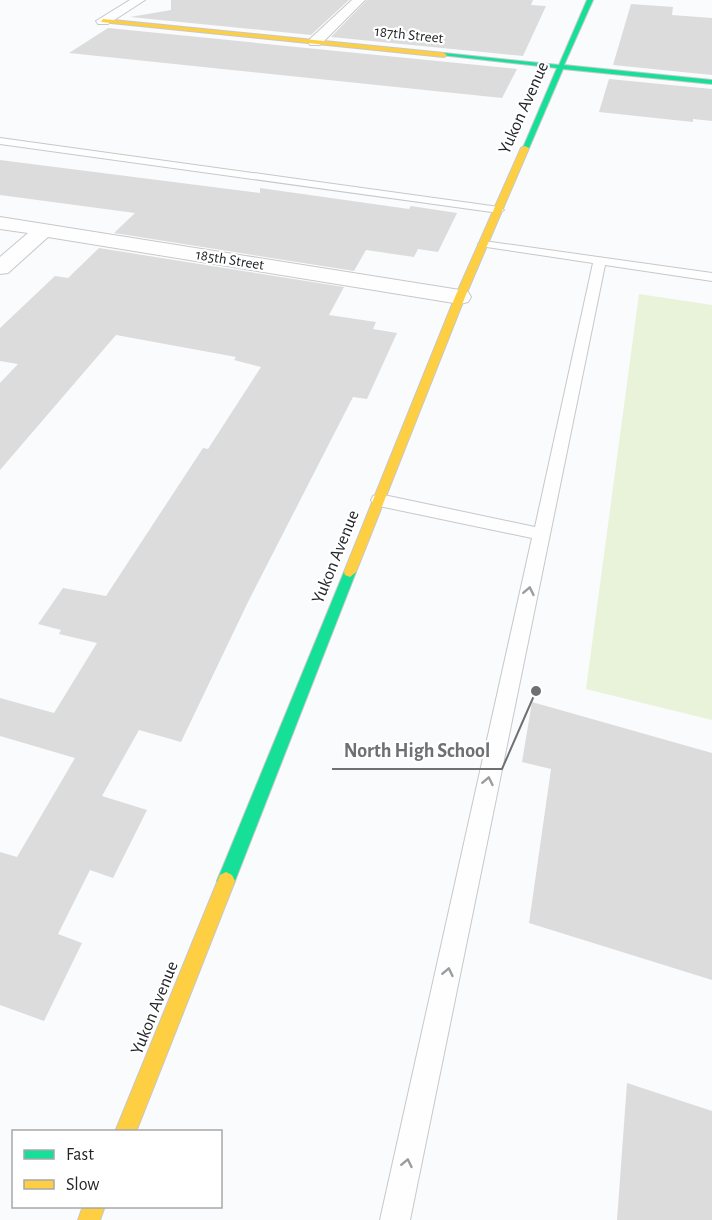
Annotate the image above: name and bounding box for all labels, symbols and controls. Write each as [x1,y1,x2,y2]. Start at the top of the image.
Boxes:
street label: 187th Street [374,24,444,46]
street label: Yukon Avenue [496,59,552,157]
street label: 185th Street [195,247,265,273]
street label: Yukon Avenue [309,508,363,606]
one-way arrow [522,586,535,596]
callout: North High School [332,731,502,769]
text: North High School [344,741,490,761]
one-way arrow [481,777,494,787]
street label: Yukon Avenue [128,959,182,1057]
one-way arrow [441,967,454,977]
legend [12,1130,222,1208]
text: Fast [66,1146,94,1164]
one-way arrow [400,1158,413,1168]
text: Slow [66,1176,99,1194]

